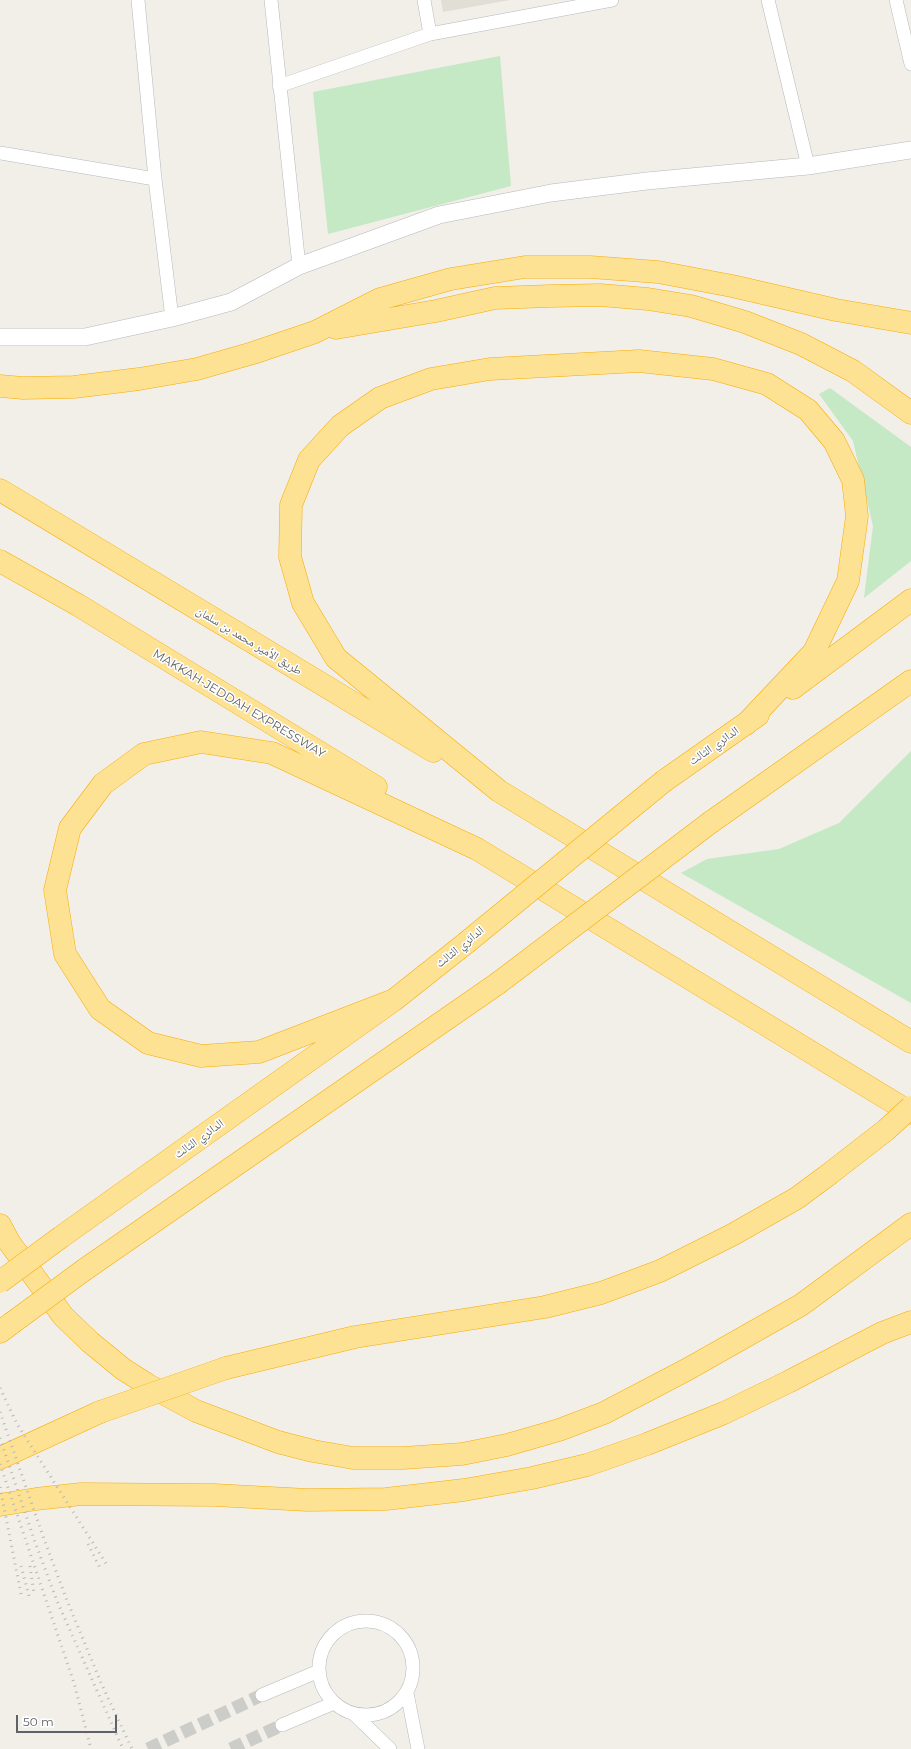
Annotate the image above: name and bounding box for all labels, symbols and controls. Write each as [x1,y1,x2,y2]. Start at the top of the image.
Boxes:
street label: طريق الأمير محمد بن سلمان [193,604,305,678]
street label: MAKKAH-JEDDAH EXPRESSWAY [150,647,328,761]
street label: الدائري الثالث [686,724,742,768]
street label: الدائري الثالث [433,923,487,971]
street label: الدائري الثالث [171,1116,227,1162]
scale bar [18,1707,119,1733]
text: 50 m [23,1714,54,1729]

